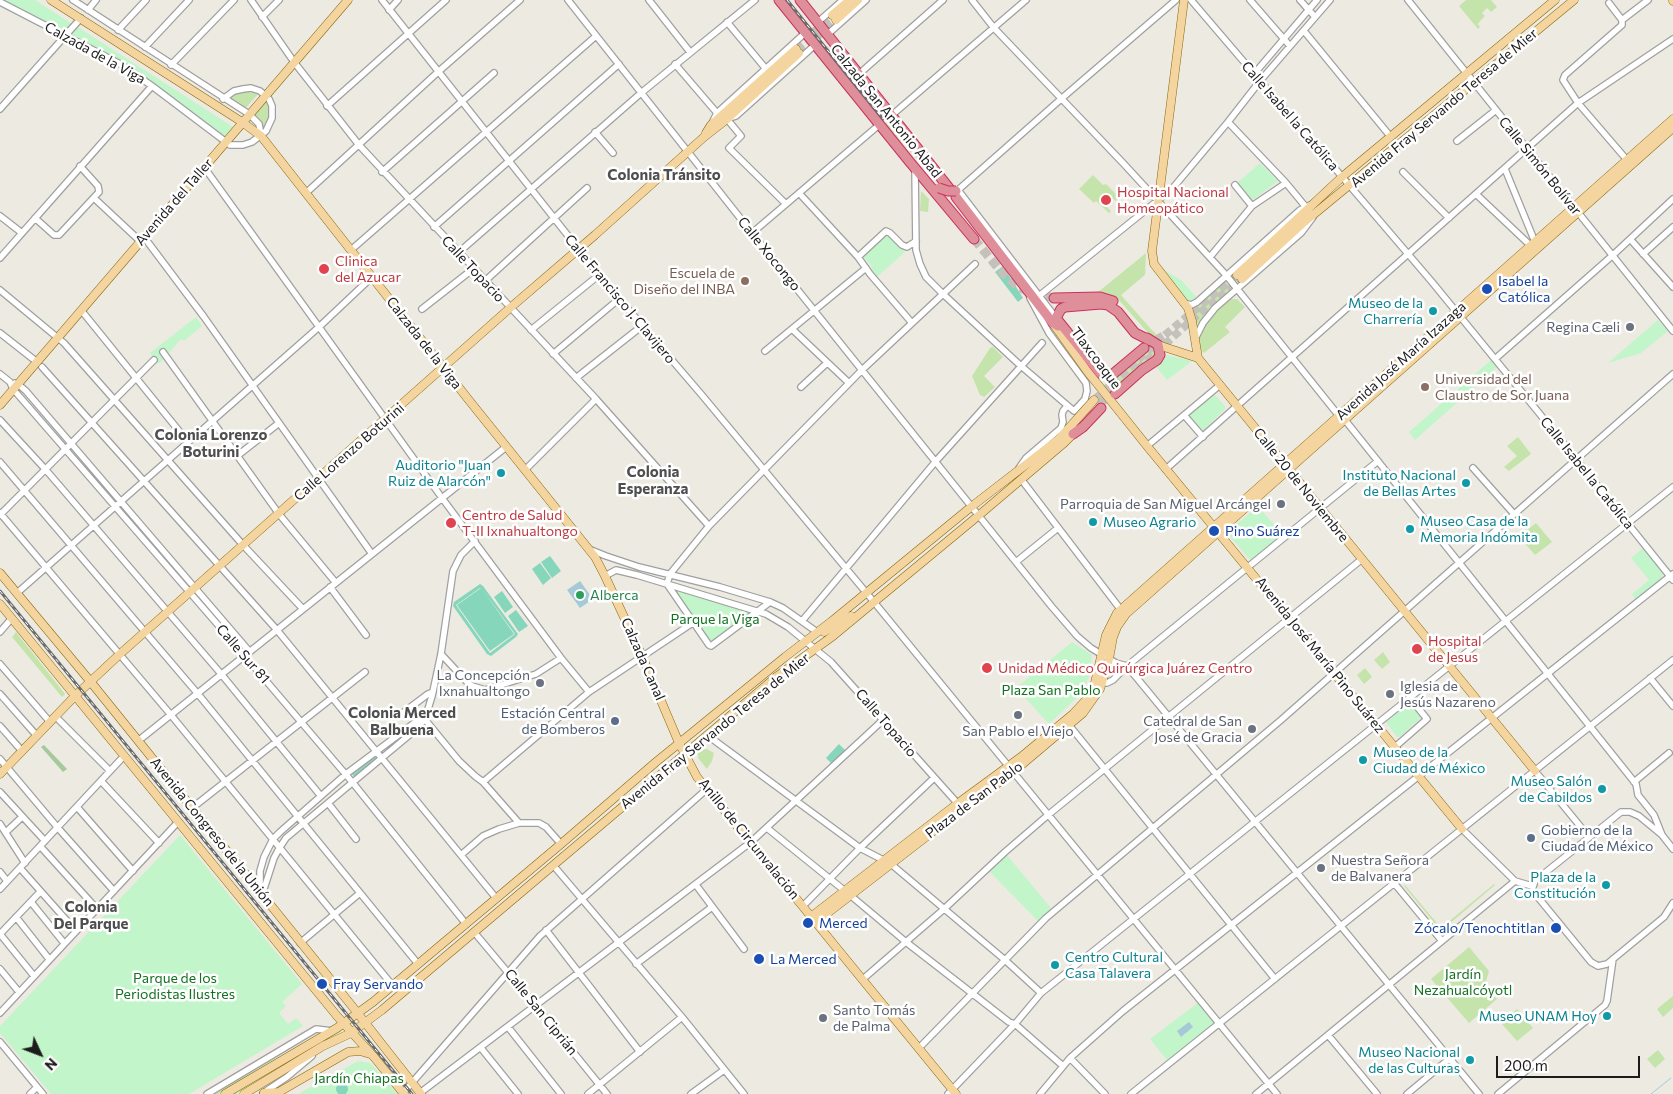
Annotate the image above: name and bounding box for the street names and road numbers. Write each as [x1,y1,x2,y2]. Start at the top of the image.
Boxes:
street label: Calzada de la Viga [42,18,148,88]
street label: Avenida Fray Servando Teresa de Mier [1347,25,1541,191]
street label: Calzada San Antonio Abad [827,41,945,181]
street label: Calle Isabel la Católica [1238,58,1342,174]
street label: Calle Simón Bolívar [1495,113,1585,219]
street label: Avenida del Taller [132,155,216,249]
street label: Calle Xocongo [734,214,804,294]
street label: Calle Francisco J. Clavijero [561,231,679,367]
street label: Calle Topacio [438,232,508,306]
street label: Calzada de la Viga [383,293,465,393]
street label: Avenida José María Izazaga [1333,298,1469,424]
street label: Tlaxcoaque [1067,324,1125,392]
street label: Calle Lorenzo Boturini [290,399,408,505]
street label: Calle Isabel la Católica [1537,414,1637,532]
street label: Calle 20 de Noviembre [1250,425,1352,545]
street label: Avenida José María Pino Suárez [1252,574,1388,736]
street label: Calzada Canal [617,615,669,703]
street label: Calle Sur 81 [213,621,273,687]
street label: Avenida Fray Servando Teresa de Mier [617,649,813,813]
street label: Calle Topacio [852,685,920,761]
street label: Avenida Congreso de la Unión [147,754,277,910]
street label: Plaza de San Pablo [922,758,1026,842]
street label: Anillo de Circunvalación [695,775,803,903]
street label: Calle San Ciprián [501,965,581,1059]

